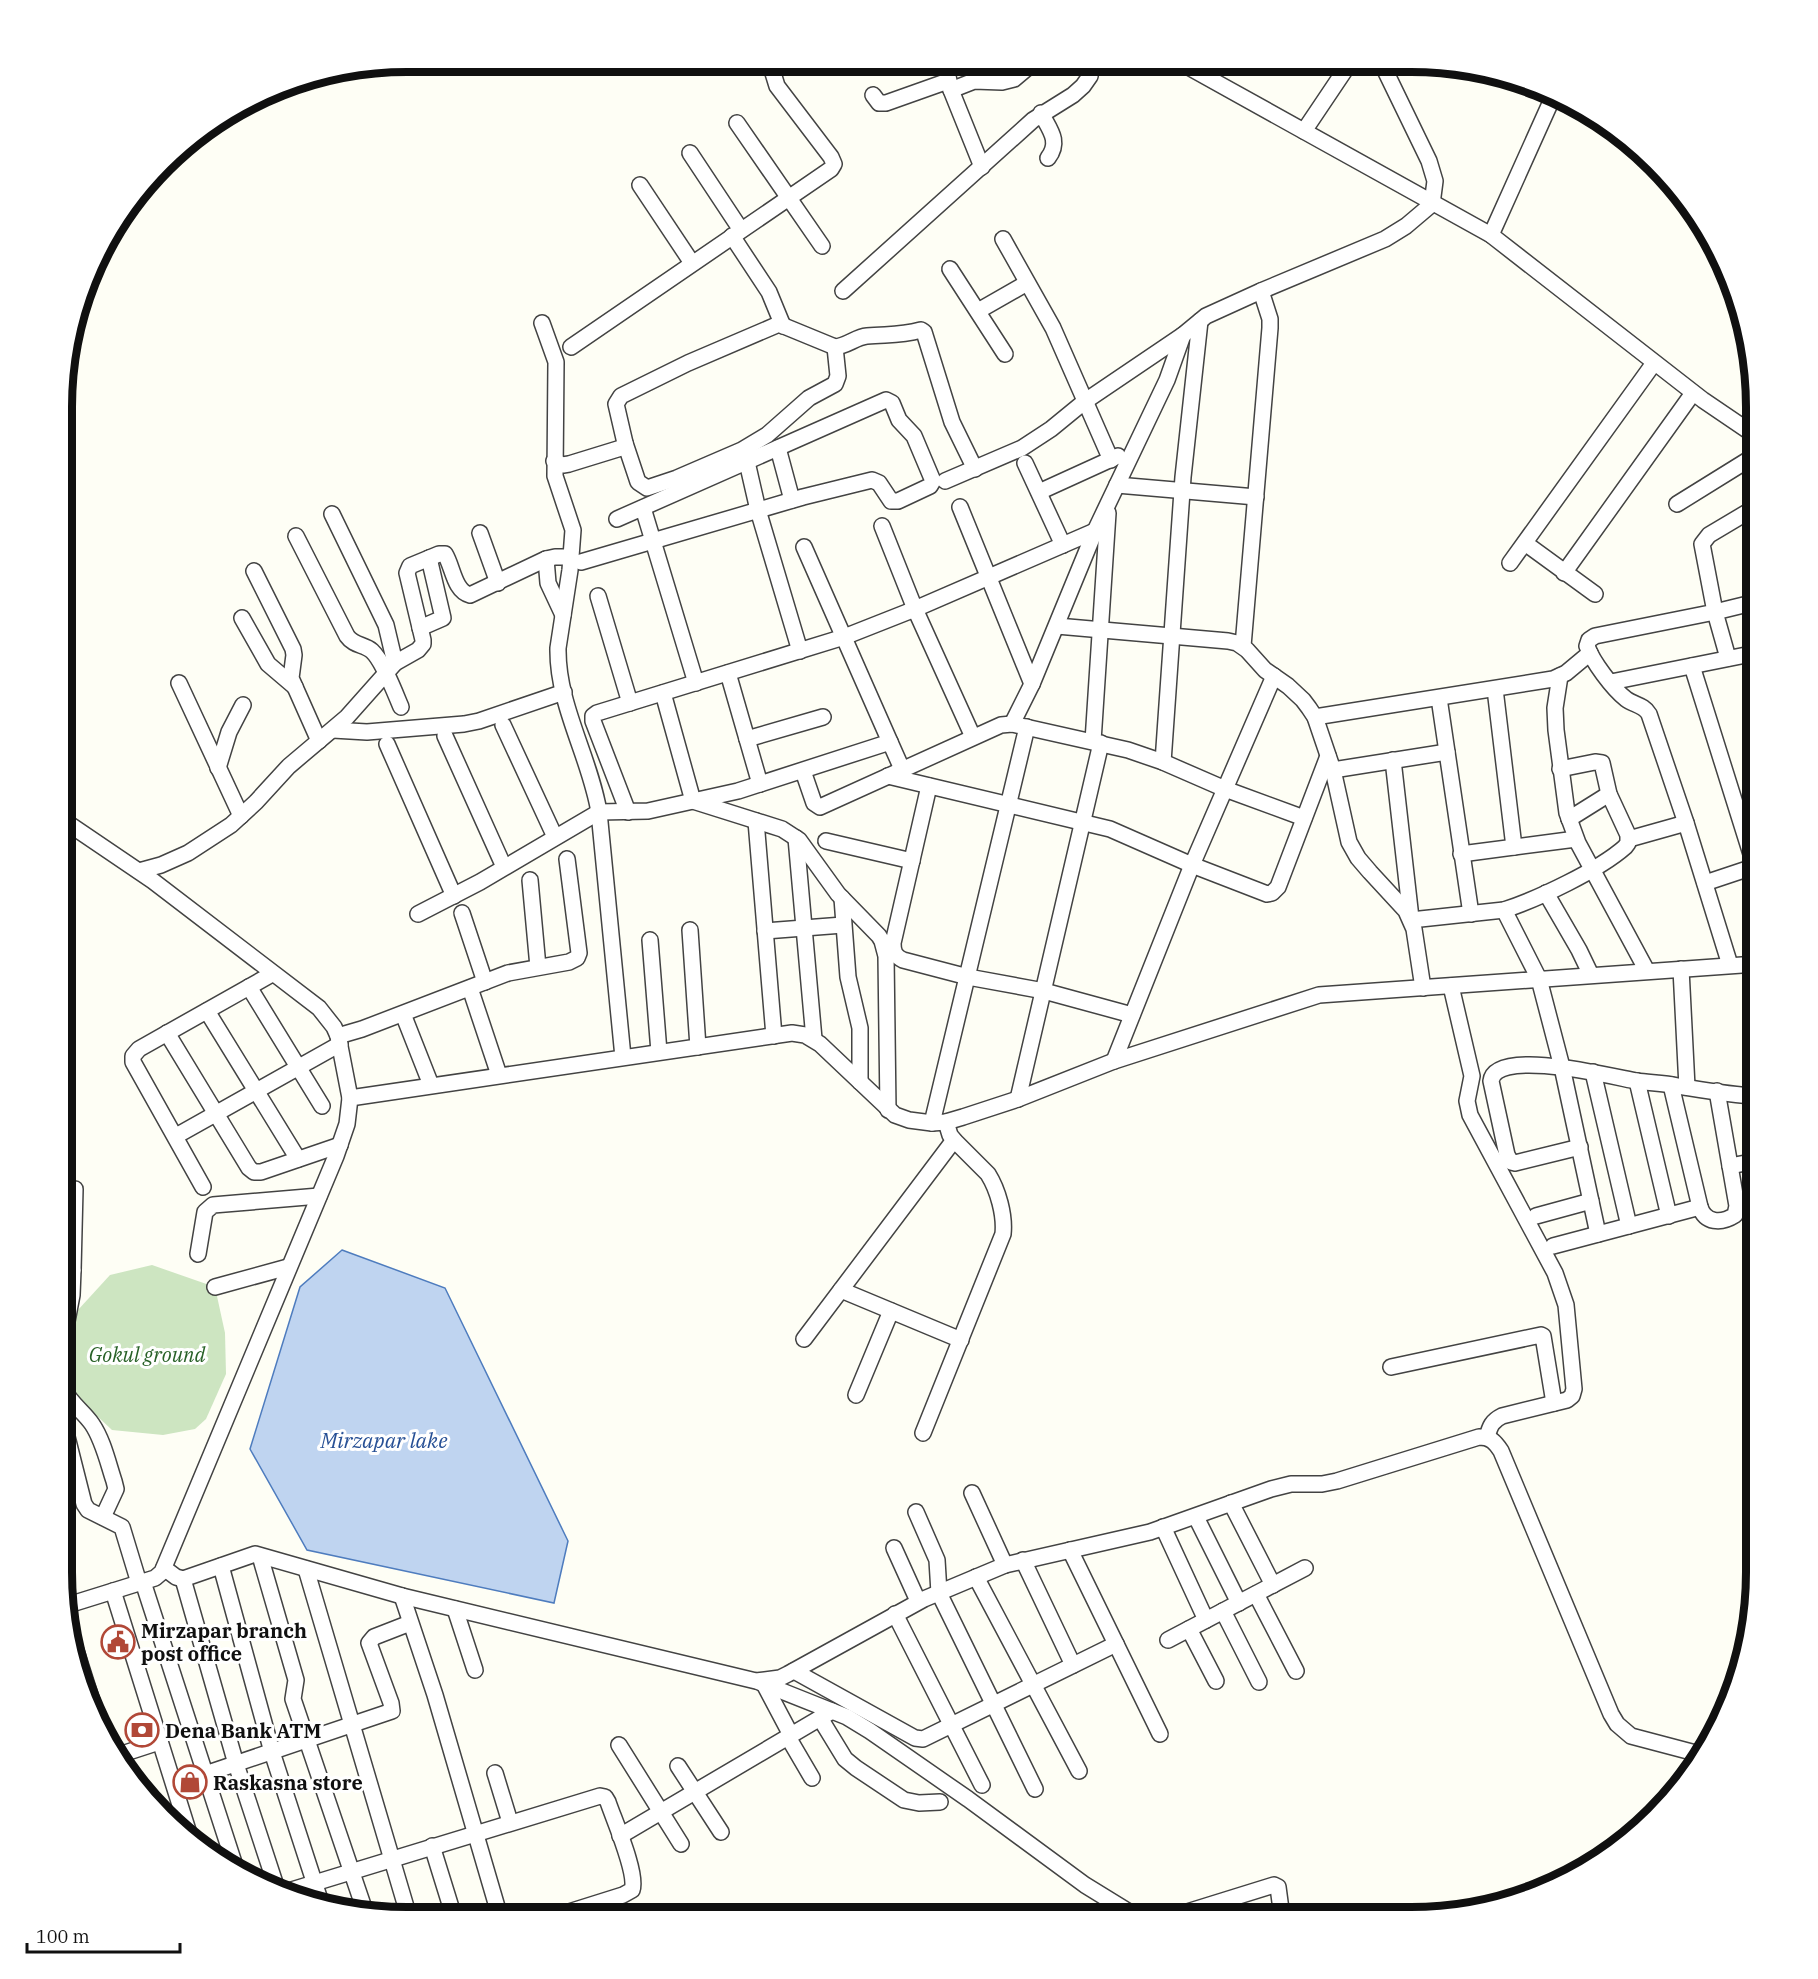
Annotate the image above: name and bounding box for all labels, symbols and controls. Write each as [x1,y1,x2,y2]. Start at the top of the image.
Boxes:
park label: Gokul ground [89,1341,206,1368]
water label: Mirzapar lake [319,1426,448,1454]
place label: Mirzapar branch post office [141,1617,307,1667]
public building icon: Mirzapar branch post office [100,1624,136,1660]
bank icon: Dena Bank ATM [124,1712,160,1748]
place label: Dena Bank ATM [165,1717,322,1744]
shop icon: Raskasna store [172,1764,208,1800]
place label: Raskasna store [213,1769,363,1796]
scale bar [27,1916,180,1954]
text: 100 m [36,1925,90,1948]

